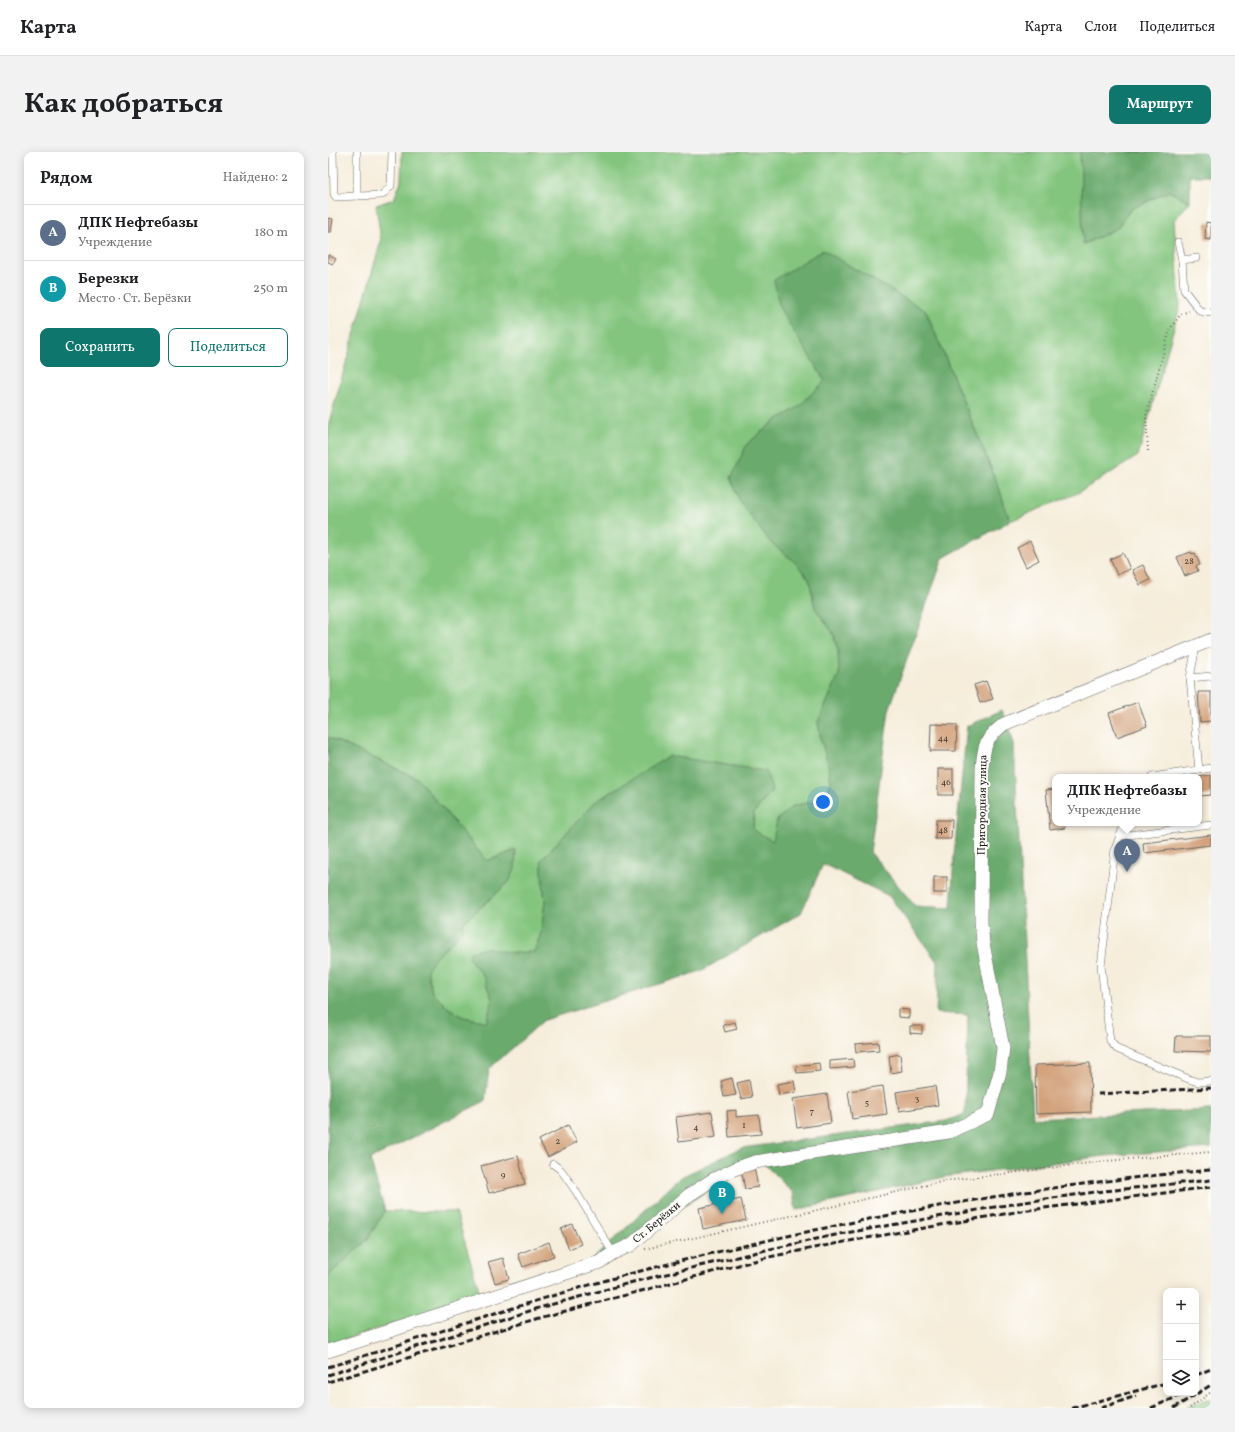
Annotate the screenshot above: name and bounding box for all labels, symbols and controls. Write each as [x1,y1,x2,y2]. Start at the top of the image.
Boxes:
text: Карта [20,15,77,41]
text: Карта [1024,18,1062,37]
text: Слои [1084,18,1117,37]
text: Поделиться [1139,18,1215,37]
text: Как добраться [24,85,223,124]
button: Маршрут [1109,85,1211,124]
text: Рядом [40,167,93,190]
text: Найдено: 2 [223,169,288,187]
text: ДПК Нефтебазы [78,213,198,234]
text: A [48,224,58,242]
text: 180 m [254,224,288,242]
text: Учреждение [78,234,152,252]
text: Березки [78,269,139,290]
text: B [49,280,57,298]
text: 250 m [253,280,288,298]
text: Место · Ст. Берёзки [78,290,192,308]
button: Сохранить [40,328,160,367]
button: Поделиться [168,328,288,367]
house number: 28 [1184,555,1194,568]
house number: 44 [938,732,948,745]
street label: Пригородная улица [975,754,991,855]
popup [1052,774,1202,826]
house number: 46 [941,776,951,789]
text: ДПК Нефтебазы [1067,781,1187,802]
your location [813,792,833,812]
text: Учреждение [1067,802,1141,820]
house number: 48 [938,824,948,837]
pin: A [1114,839,1140,872]
house number: 3 [915,1092,920,1105]
house number: 5 [865,1096,869,1109]
house number: 7 [810,1105,814,1118]
house number: 1 [742,1119,746,1132]
house number: 4 [693,1121,699,1134]
house number: 2 [556,1135,561,1148]
house number: 9 [501,1169,506,1182]
pin: B [709,1181,735,1214]
street label: Ст. Берёзки [630,1198,684,1247]
map controls [1163,1288,1199,1396]
button: + [1163,1288,1199,1324]
button: − [1163,1324,1199,1360]
button: layers [1163,1360,1199,1396]

